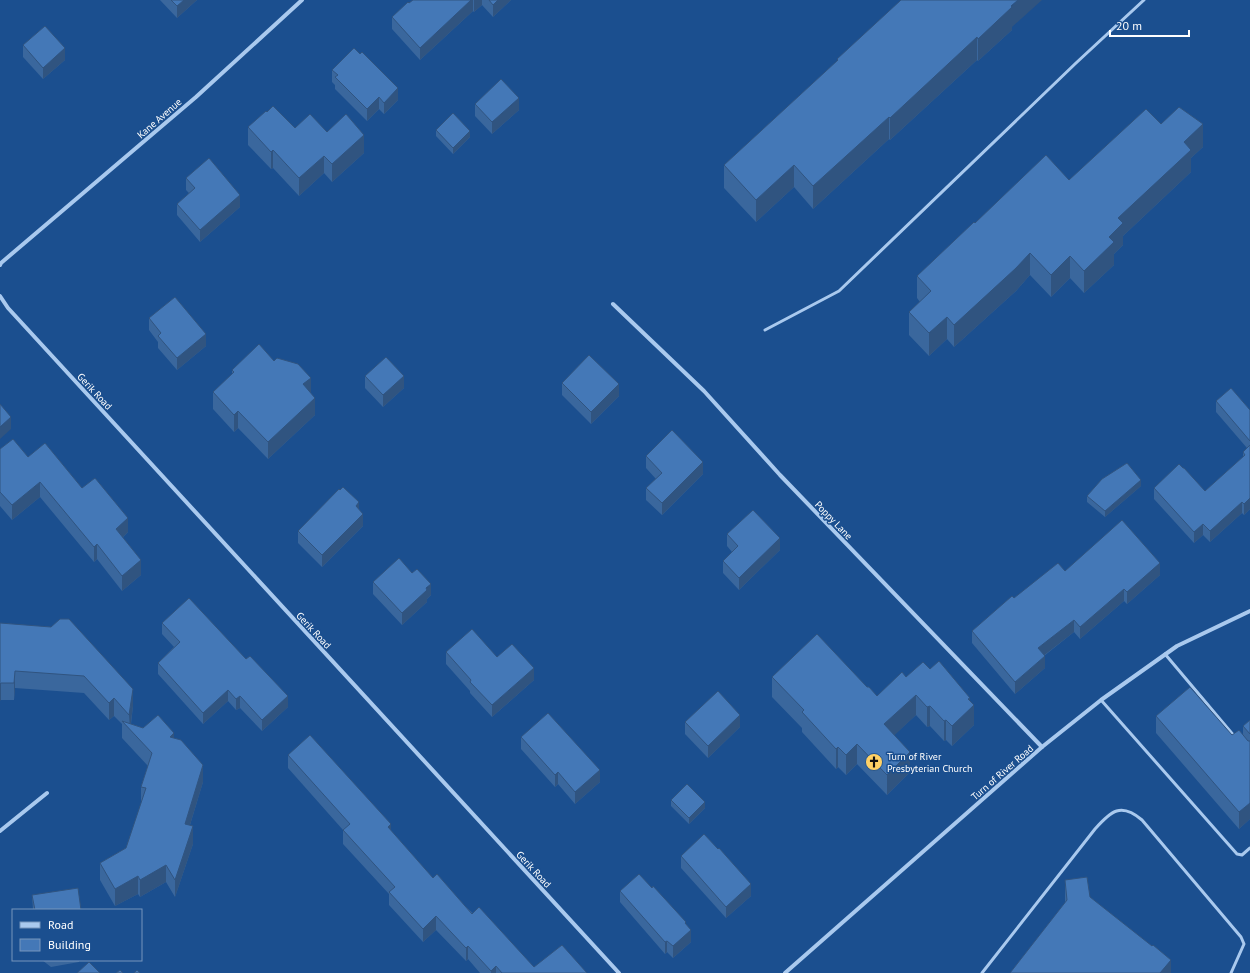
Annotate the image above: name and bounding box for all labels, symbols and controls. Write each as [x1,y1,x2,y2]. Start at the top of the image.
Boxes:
scale bar [1110,12,1189,38]
text: 20 m [1116,18,1142,33]
street label: Kane Avenue [134,95,184,141]
street label: Gerik Road [74,370,115,412]
street label: Poppy Lane [812,498,855,542]
street label: Gerik Road [293,609,334,651]
street label: Turn of River Road [969,742,1036,803]
place label: Turn of River Presbyterian Church [887,750,972,775]
church icon: Turn of River Presbyterian Church [864,752,884,772]
street label: Gerik Road [513,848,554,890]
legend [12,909,142,961]
text: Road [48,917,73,932]
text: Building [48,937,91,952]

